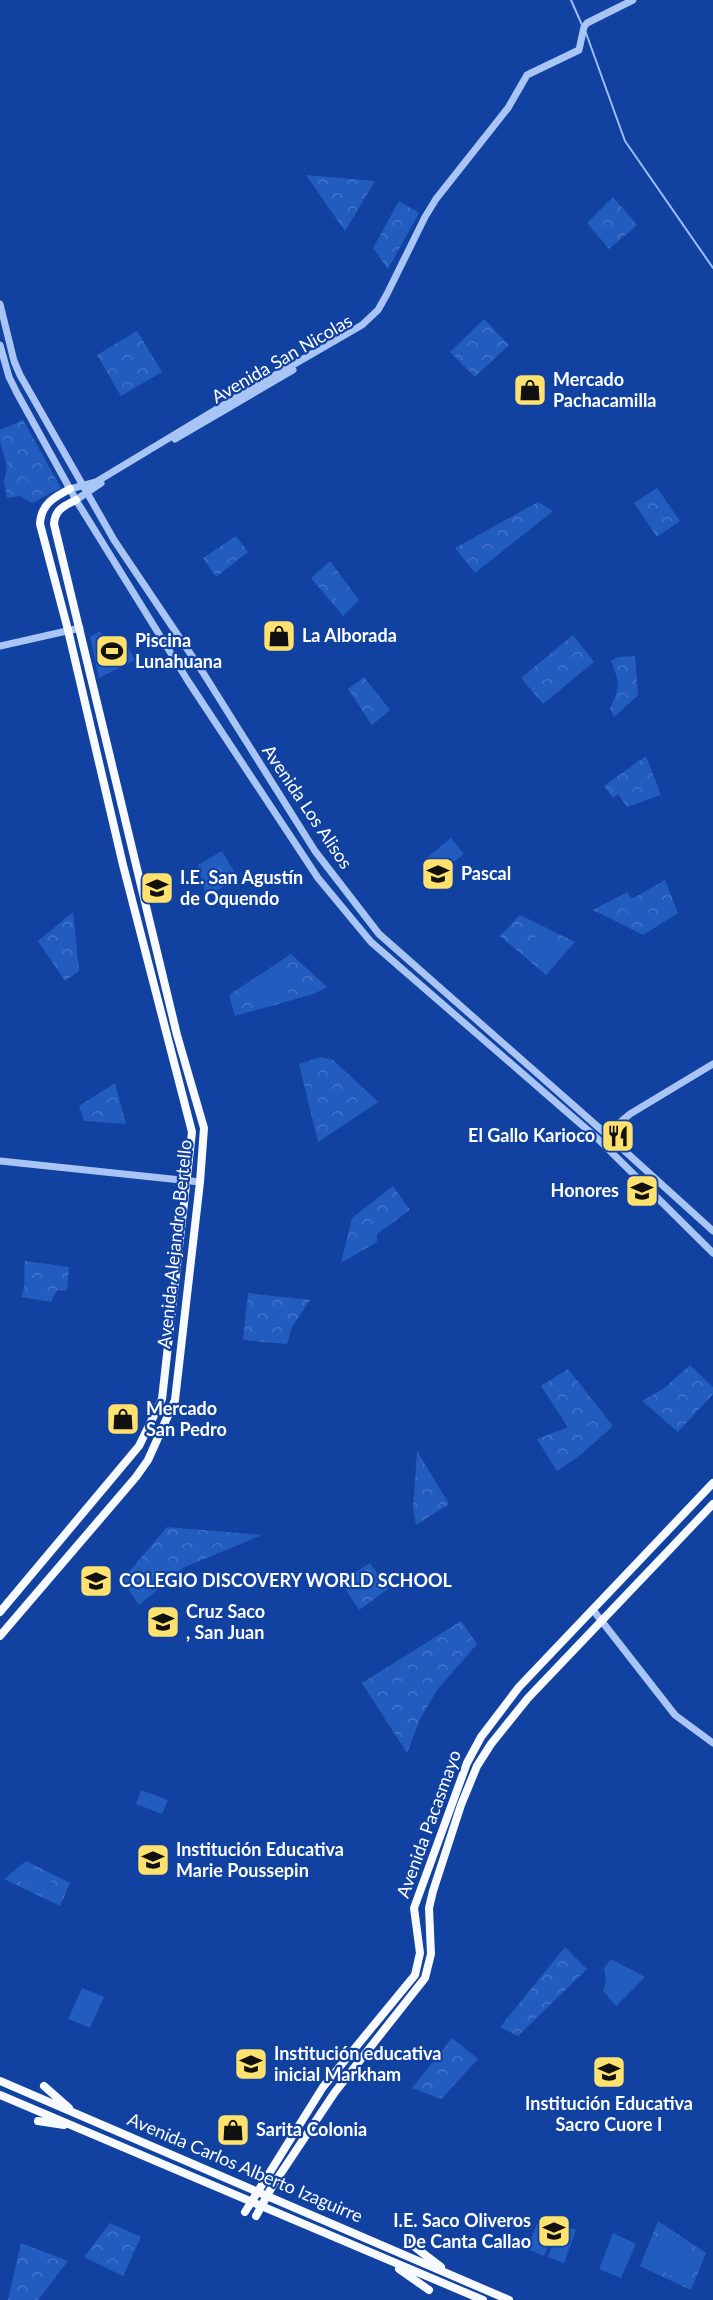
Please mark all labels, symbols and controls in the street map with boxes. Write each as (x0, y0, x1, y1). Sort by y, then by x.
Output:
street label: Avenida San Nicolas (207, 309, 356, 407)
place label: Mercado Pachacamilla (553, 368, 657, 411)
shop icon: Mercado Pachacamilla (512, 372, 548, 408)
shop icon: La Alborada (261, 618, 297, 654)
place label: La Alborada (302, 624, 397, 646)
place label: Piscina Lunahuana (135, 629, 222, 672)
sports icon: Piscina Lunahuana (94, 633, 130, 669)
street label: Avenida Los Alisos (258, 740, 358, 873)
school or university icon: Pascal (420, 856, 456, 892)
place label: Pascal (461, 862, 511, 884)
place label: I.E. San Agustín de Oquendo (180, 866, 303, 909)
school or university icon: I.E. San Agustín de Oquendo (139, 870, 175, 906)
restaurant icon: El Gallo Karioco (600, 1118, 636, 1154)
place label: El Gallo Karioco (468, 1124, 595, 1146)
street label: Avenida Alejandro Bertello (152, 1138, 196, 1349)
school or university icon: Honores (624, 1173, 660, 1209)
place label: Honores (551, 1179, 619, 1201)
place label: Mercado San Pedro (146, 1397, 227, 1440)
shop icon: Mercado San Pedro (105, 1401, 141, 1437)
school or university icon: COLEGIO DISCOVERY WORLD SCHOOL (78, 1563, 114, 1599)
place label: COLEGIO DISCOVERY WORLD SCHOOL (119, 1569, 452, 1591)
place label: Cruz Saco , San Juan (186, 1600, 265, 1643)
school or university icon: Cruz Saco , San Juan (145, 1604, 181, 1640)
street label: Avenida Pacasmayo (391, 1747, 465, 1901)
place label: Institución Educativa Marie Poussepin (176, 1838, 344, 1881)
school or university icon: Institución Educativa Marie Poussepin (135, 1842, 171, 1878)
place label: Institución educativa inicial Markham (274, 2042, 441, 2085)
school or university icon: Institución educativa inicial Markham (233, 2046, 269, 2082)
school or university icon: Institución Educativa Sacro Cuore I (591, 2054, 627, 2090)
place label: Institución Educativa Sacro Cuore I (525, 2092, 693, 2135)
street label: Avenida Carlos Alberto Izaguirre (124, 2107, 366, 2227)
shop icon: Sarita Colonia (215, 2112, 251, 2148)
place label: Sarita Colonia (256, 2118, 367, 2140)
place label: I.E. Saco Oliveros De Canta Callao (393, 2209, 531, 2252)
school or university icon: I.E. Saco Oliveros De Canta Callao (536, 2213, 572, 2249)

